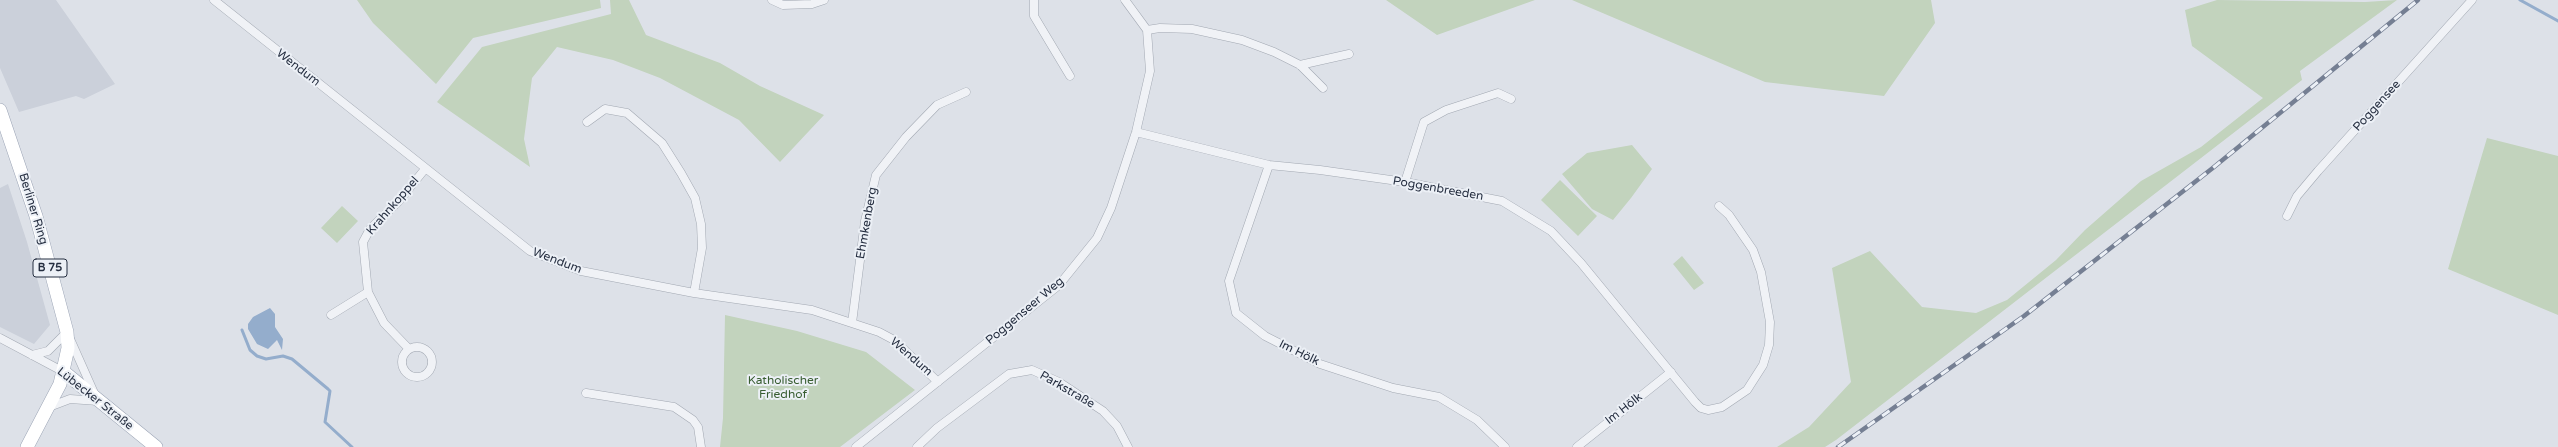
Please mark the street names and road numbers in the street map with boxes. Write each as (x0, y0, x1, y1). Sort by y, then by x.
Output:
street label: Wendum (273, 46, 323, 90)
street label: Poggensee (2350, 77, 2404, 135)
street label: Berliner Ring (15, 172, 51, 246)
street label: Krahnkoppel (364, 174, 422, 238)
street label: Poggenbreeden (1392, 174, 1484, 204)
street label: Ehmkenberg (854, 186, 880, 260)
street label: Wendum (530, 245, 584, 277)
road number: B 75 (33, 259, 67, 277)
street label: Poggenseer Weg (983, 274, 1067, 348)
street label: Wendum (887, 335, 935, 379)
street label: Im Hölk (1276, 337, 1322, 369)
street label: Lübecker Straße (54, 365, 136, 433)
street label: Parkstraße (1037, 368, 1097, 412)
street label: Im Hölk (1603, 390, 1645, 428)

